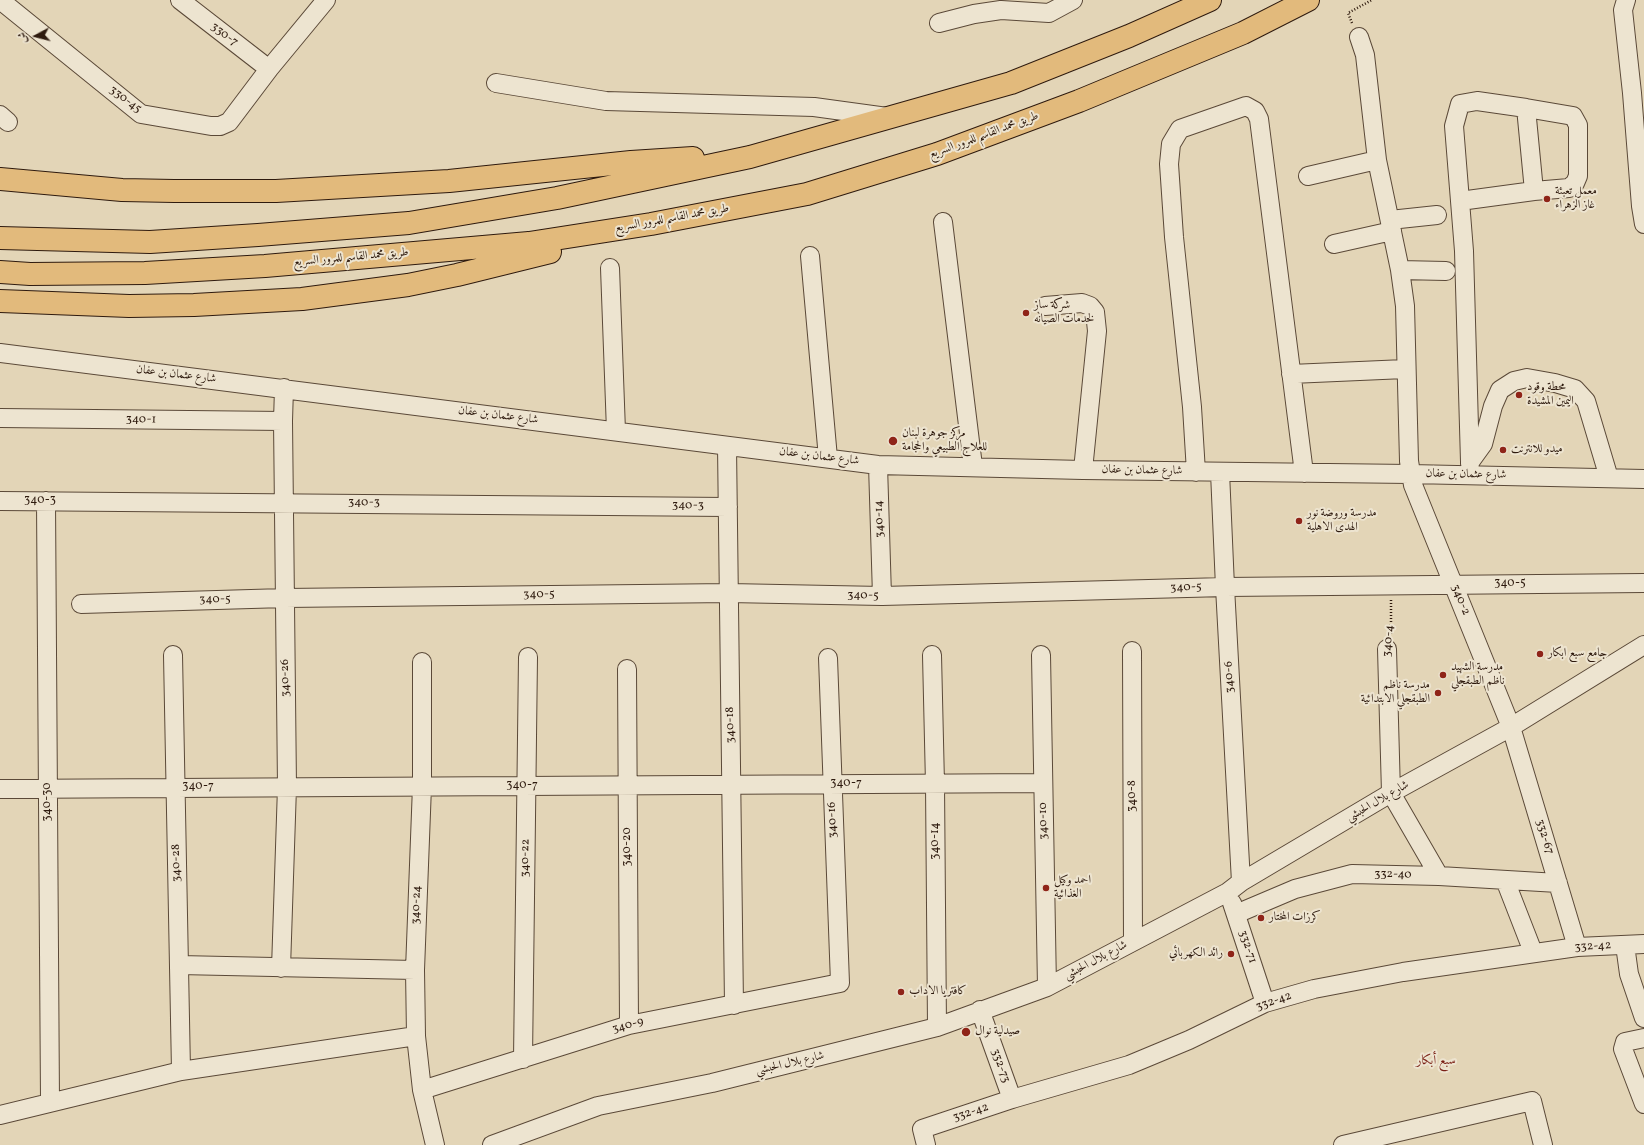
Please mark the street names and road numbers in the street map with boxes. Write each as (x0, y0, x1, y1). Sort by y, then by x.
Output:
street label: 330-7 (208, 20, 240, 50)
street label: 330-45 (106, 83, 144, 117)
street label: طريق محمد القاسم للمرور السريع (927, 109, 1041, 163)
street label: طريق محمد القاسم للمرور السريع (614, 202, 730, 236)
street label: طريق محمد القاسم للمرور السريع (293, 246, 409, 270)
street label: شارع عثمان بن عفان (135, 363, 217, 387)
street label: شارع عثمان بن عفان (457, 404, 539, 428)
street label: 340-1 (126, 413, 156, 427)
street label: شارع عثمان بن عفان (778, 445, 860, 469)
street label: شارع عثمان بن عفان (1102, 463, 1182, 479)
street label: شارع عثمان بن عفان (1426, 467, 1506, 483)
street label: 340-3 (24, 494, 56, 508)
street label: 340-3 (348, 496, 380, 510)
street label: 340-3 (672, 499, 704, 513)
street label: 340-14 (872, 500, 888, 538)
street label: 340-5 (1494, 577, 1526, 591)
street label: 340-5 (1170, 580, 1202, 596)
street label: 340-2 (1447, 582, 1473, 618)
street label: 340-5 (523, 588, 555, 602)
street label: 340-5 (847, 589, 879, 603)
street label: 340-5 (199, 593, 231, 607)
street label: 340-4 (1380, 624, 1398, 658)
street label: 340-26 (278, 659, 294, 697)
street label: 340-6 (1222, 661, 1238, 693)
street label: 340-18 (723, 707, 739, 743)
street label: 340-7 (830, 777, 862, 791)
street label: شارع بلال الحبشي (1344, 778, 1412, 826)
street label: 340-7 (506, 779, 538, 793)
street label: 340-7 (182, 780, 214, 794)
street label: 340-8 (1126, 780, 1140, 812)
street label: 340-30 (41, 783, 55, 821)
street label: 340-16 (825, 802, 841, 838)
street label: 340-10 (1036, 802, 1052, 840)
street label: 332-67 (1532, 818, 1556, 856)
street label: 340-14 (929, 822, 943, 860)
street label: 340-20 (621, 827, 635, 867)
street label: 340-22 (518, 839, 534, 877)
street label: 340-28 (169, 844, 185, 882)
street label: 332-40 (1374, 867, 1412, 883)
street label: 340-24 (409, 885, 425, 925)
street label: 332-71 (1235, 929, 1259, 965)
street label: شارع بلال الحبشي (1062, 938, 1130, 984)
street label: 332-42 (1574, 939, 1612, 955)
street label: 332-42 (1254, 989, 1294, 1015)
street label: 340-9 (611, 1015, 645, 1037)
street label: 332-73 (987, 1047, 1013, 1085)
street label: شارع بلال الحبشي (754, 1049, 826, 1079)
street label: 332-42 (951, 1100, 991, 1126)

